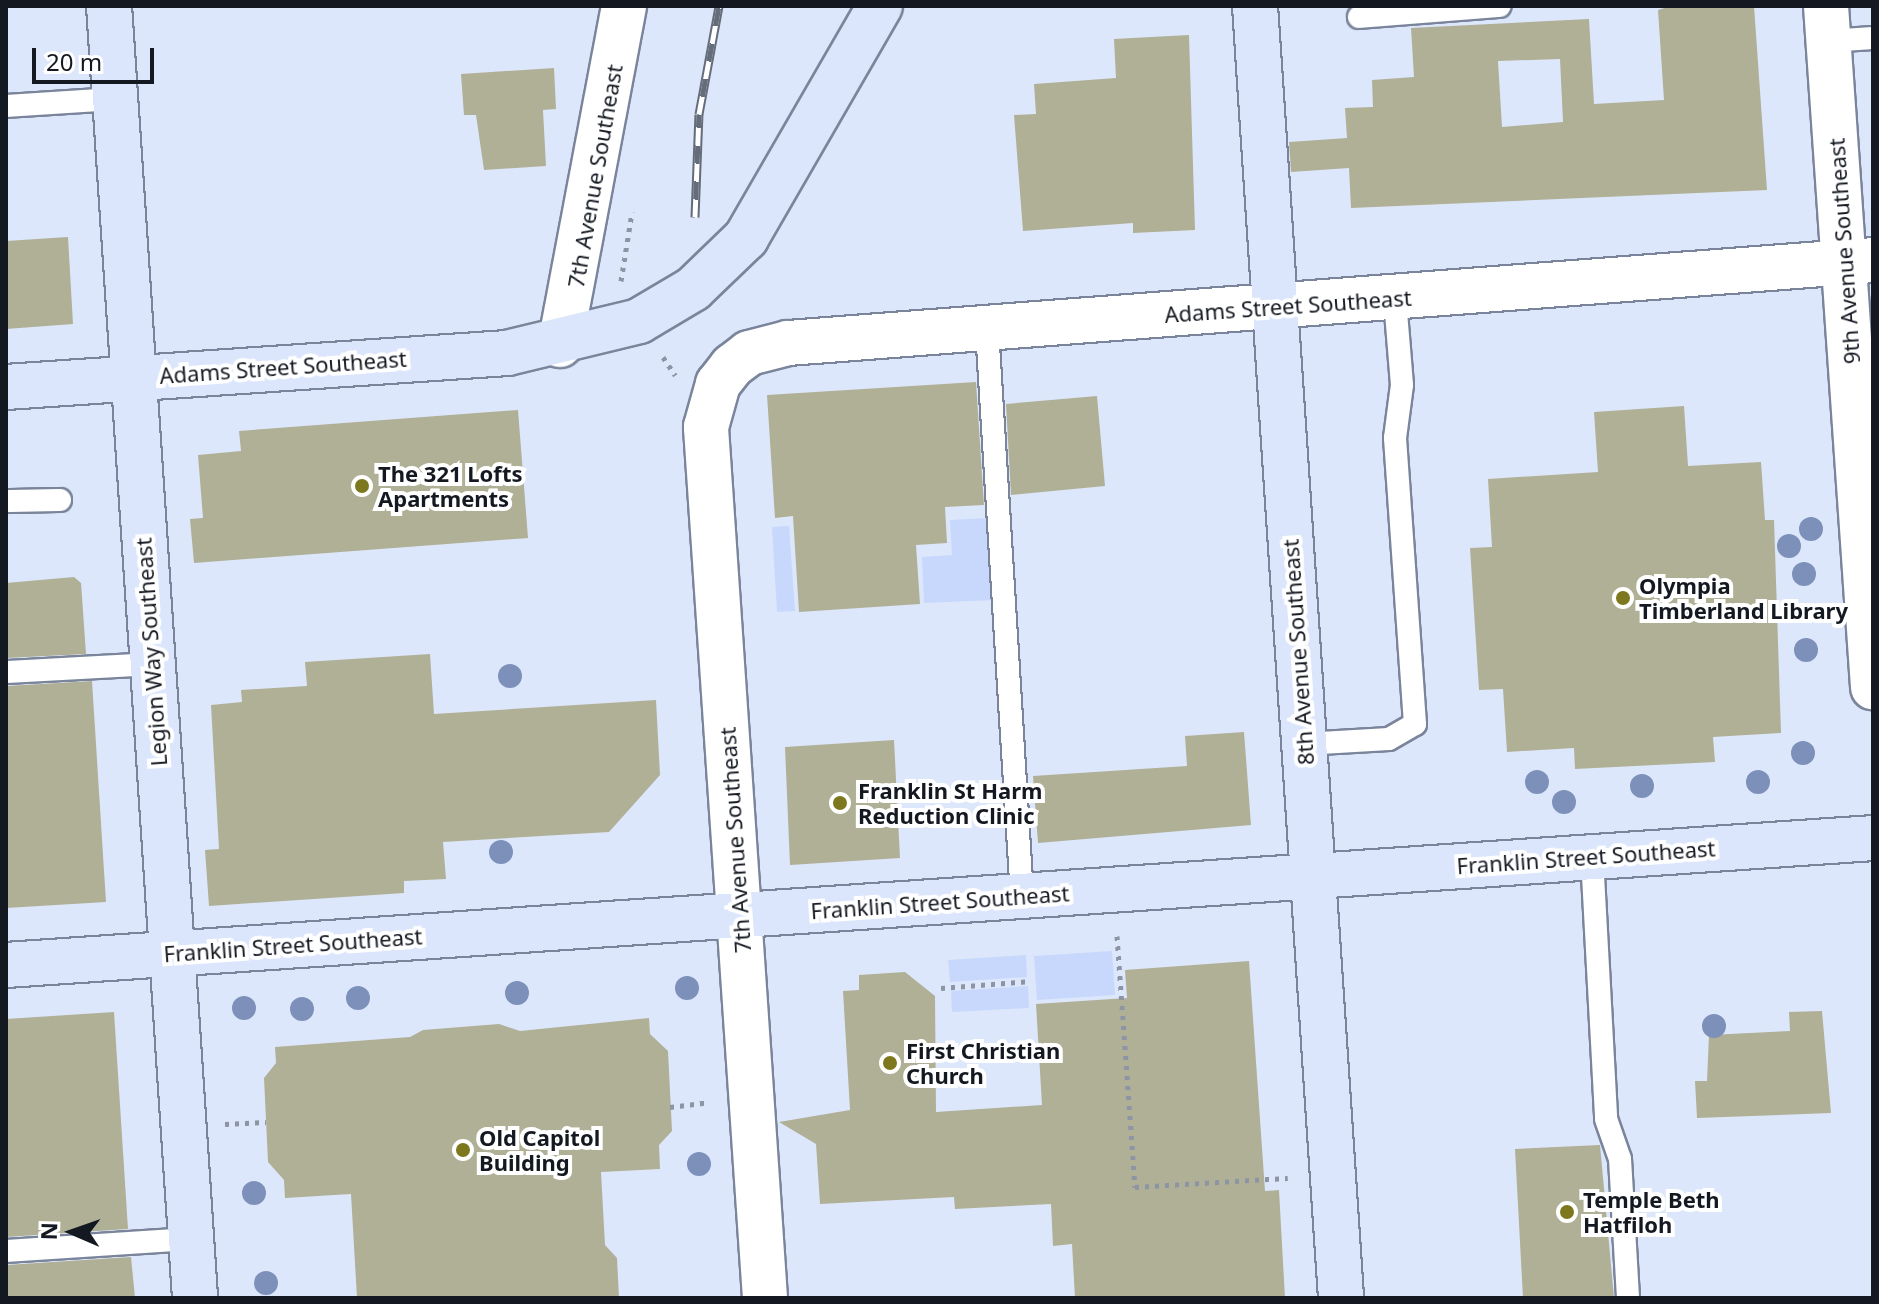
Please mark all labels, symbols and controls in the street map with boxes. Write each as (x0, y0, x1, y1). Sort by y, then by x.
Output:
scale bar (36, 32, 158, 82)
text: 20 m (46, 45, 102, 78)
street label: 7th Avenue Southeast (562, 62, 628, 290)
street label: 9th Avenue Southeast (1823, 137, 1865, 365)
street label: Adams Street Southeast (1164, 284, 1412, 328)
street label: Adams Street Southeast (159, 345, 407, 389)
place label: The 321 Lofts Apartments (378, 460, 522, 512)
marker: The 321 Lofts Apartments (353, 477, 371, 495)
street label: Legion Way Southeast (130, 537, 172, 767)
street label: 8th Avenue Southeast (1277, 538, 1319, 766)
place label: Olympia Timberland Library (1639, 572, 1848, 624)
marker: Olympia Timberland Library (1614, 589, 1632, 607)
street label: 7th Avenue Southeast (714, 726, 756, 954)
place label: Franklin St Harm Reduction Clinic (858, 777, 1042, 828)
marker: Franklin St Harm Reduction Clinic (829, 792, 851, 814)
street label: Franklin Street Southeast (1456, 835, 1716, 879)
street label: Franklin Street Southeast (810, 880, 1070, 924)
street label: Franklin Street Southeast (163, 923, 423, 967)
place label: First Christian Church (906, 1037, 1060, 1088)
marker: First Christian Church (881, 1054, 899, 1072)
place label: Old Capitol Building (479, 1124, 600, 1176)
marker: Old Capitol Building (454, 1141, 472, 1159)
place label: Temple Beth Hatfiloh (1583, 1186, 1720, 1238)
north arrow (32, 1192, 112, 1272)
marker: Temple Beth Hatfiloh (1558, 1203, 1576, 1221)
text: N (33, 1222, 63, 1241)

